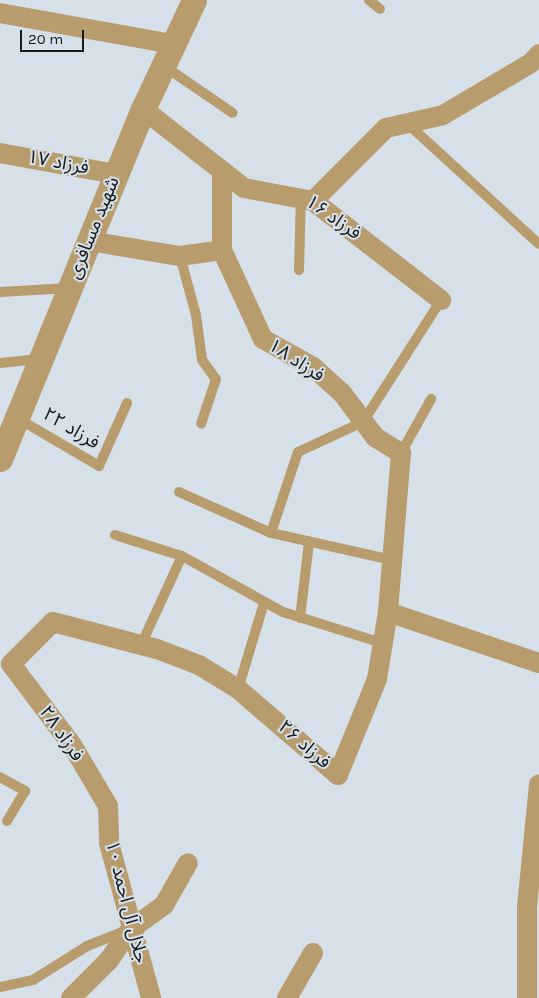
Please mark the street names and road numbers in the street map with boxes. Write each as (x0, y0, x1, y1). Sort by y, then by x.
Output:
street label: فرزاد ۱۷ (25, 146, 91, 180)
street label: شهید مسافری (63, 174, 125, 282)
street label: فرزاد ۱۶ (301, 191, 365, 245)
street label: فرزاد ۱۸ (264, 334, 328, 388)
street label: فرزاد ۲۲ (38, 403, 104, 455)
street label: فرزاد ۲۸ (34, 702, 88, 766)
street label: فرزاد ۲۶ (273, 716, 335, 774)
street label: جلال آل احمد ۱۰ (100, 838, 152, 966)

